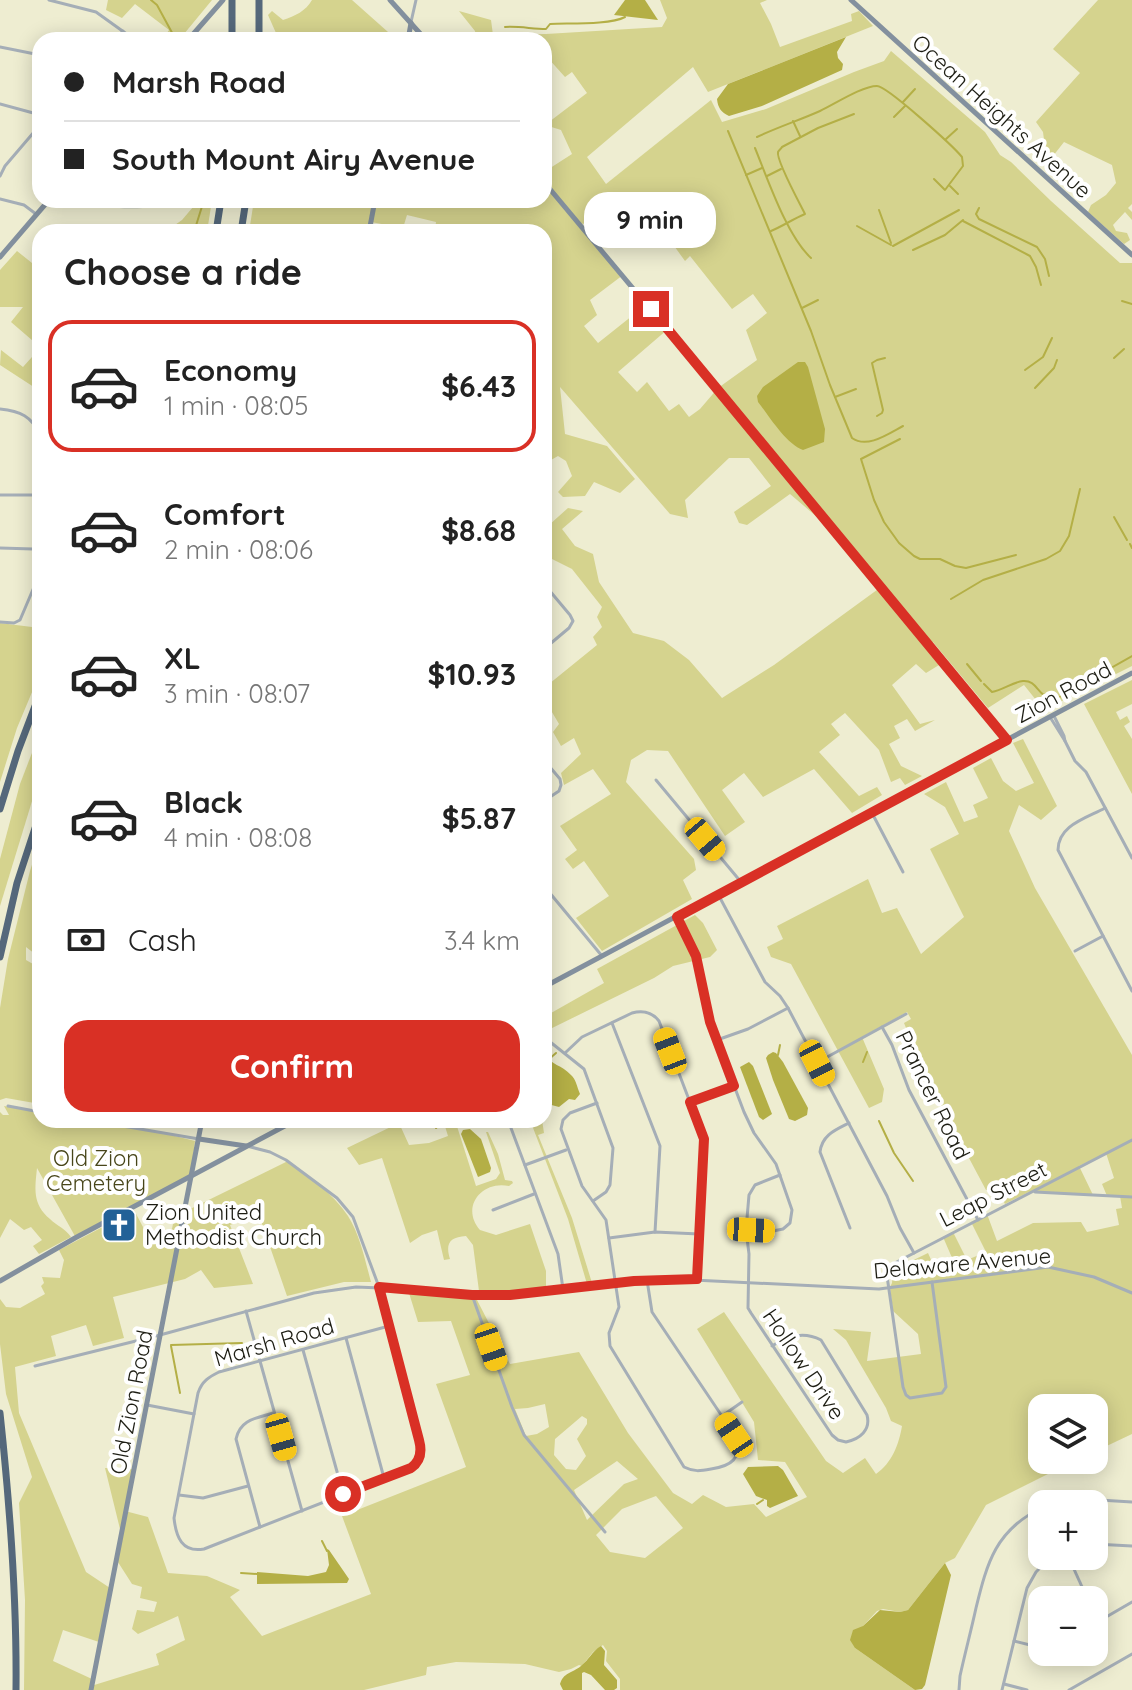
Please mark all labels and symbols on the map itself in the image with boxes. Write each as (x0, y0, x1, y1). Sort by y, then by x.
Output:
street label: Ocean Heights Avenue (907, 28, 1097, 204)
callout: 9 min (585, 193, 717, 249)
route end (633, 291, 669, 327)
street label: Zion Road (1010, 655, 1116, 729)
car (680, 813, 730, 865)
car (650, 1024, 690, 1078)
street label: Prancer Road (890, 1026, 976, 1164)
car (795, 1036, 839, 1090)
park label: Old Zion Cemetery (46, 1144, 146, 1197)
street label: Leap Street (935, 1155, 1051, 1233)
place label: Zion United Methodist Church (145, 1198, 322, 1251)
church icon: Zion United Methodist Church (100, 1206, 138, 1244)
car (726, 1217, 776, 1243)
street label: Delaware Avenue (872, 1241, 1052, 1285)
street label: Hollow Drive (757, 1303, 851, 1425)
street label: Marsh Road (211, 1312, 337, 1372)
car (472, 1320, 510, 1374)
street label: Old Zion Road (103, 1327, 159, 1477)
car (711, 1408, 757, 1462)
car (263, 1411, 299, 1463)
route start (325, 1476, 361, 1512)

